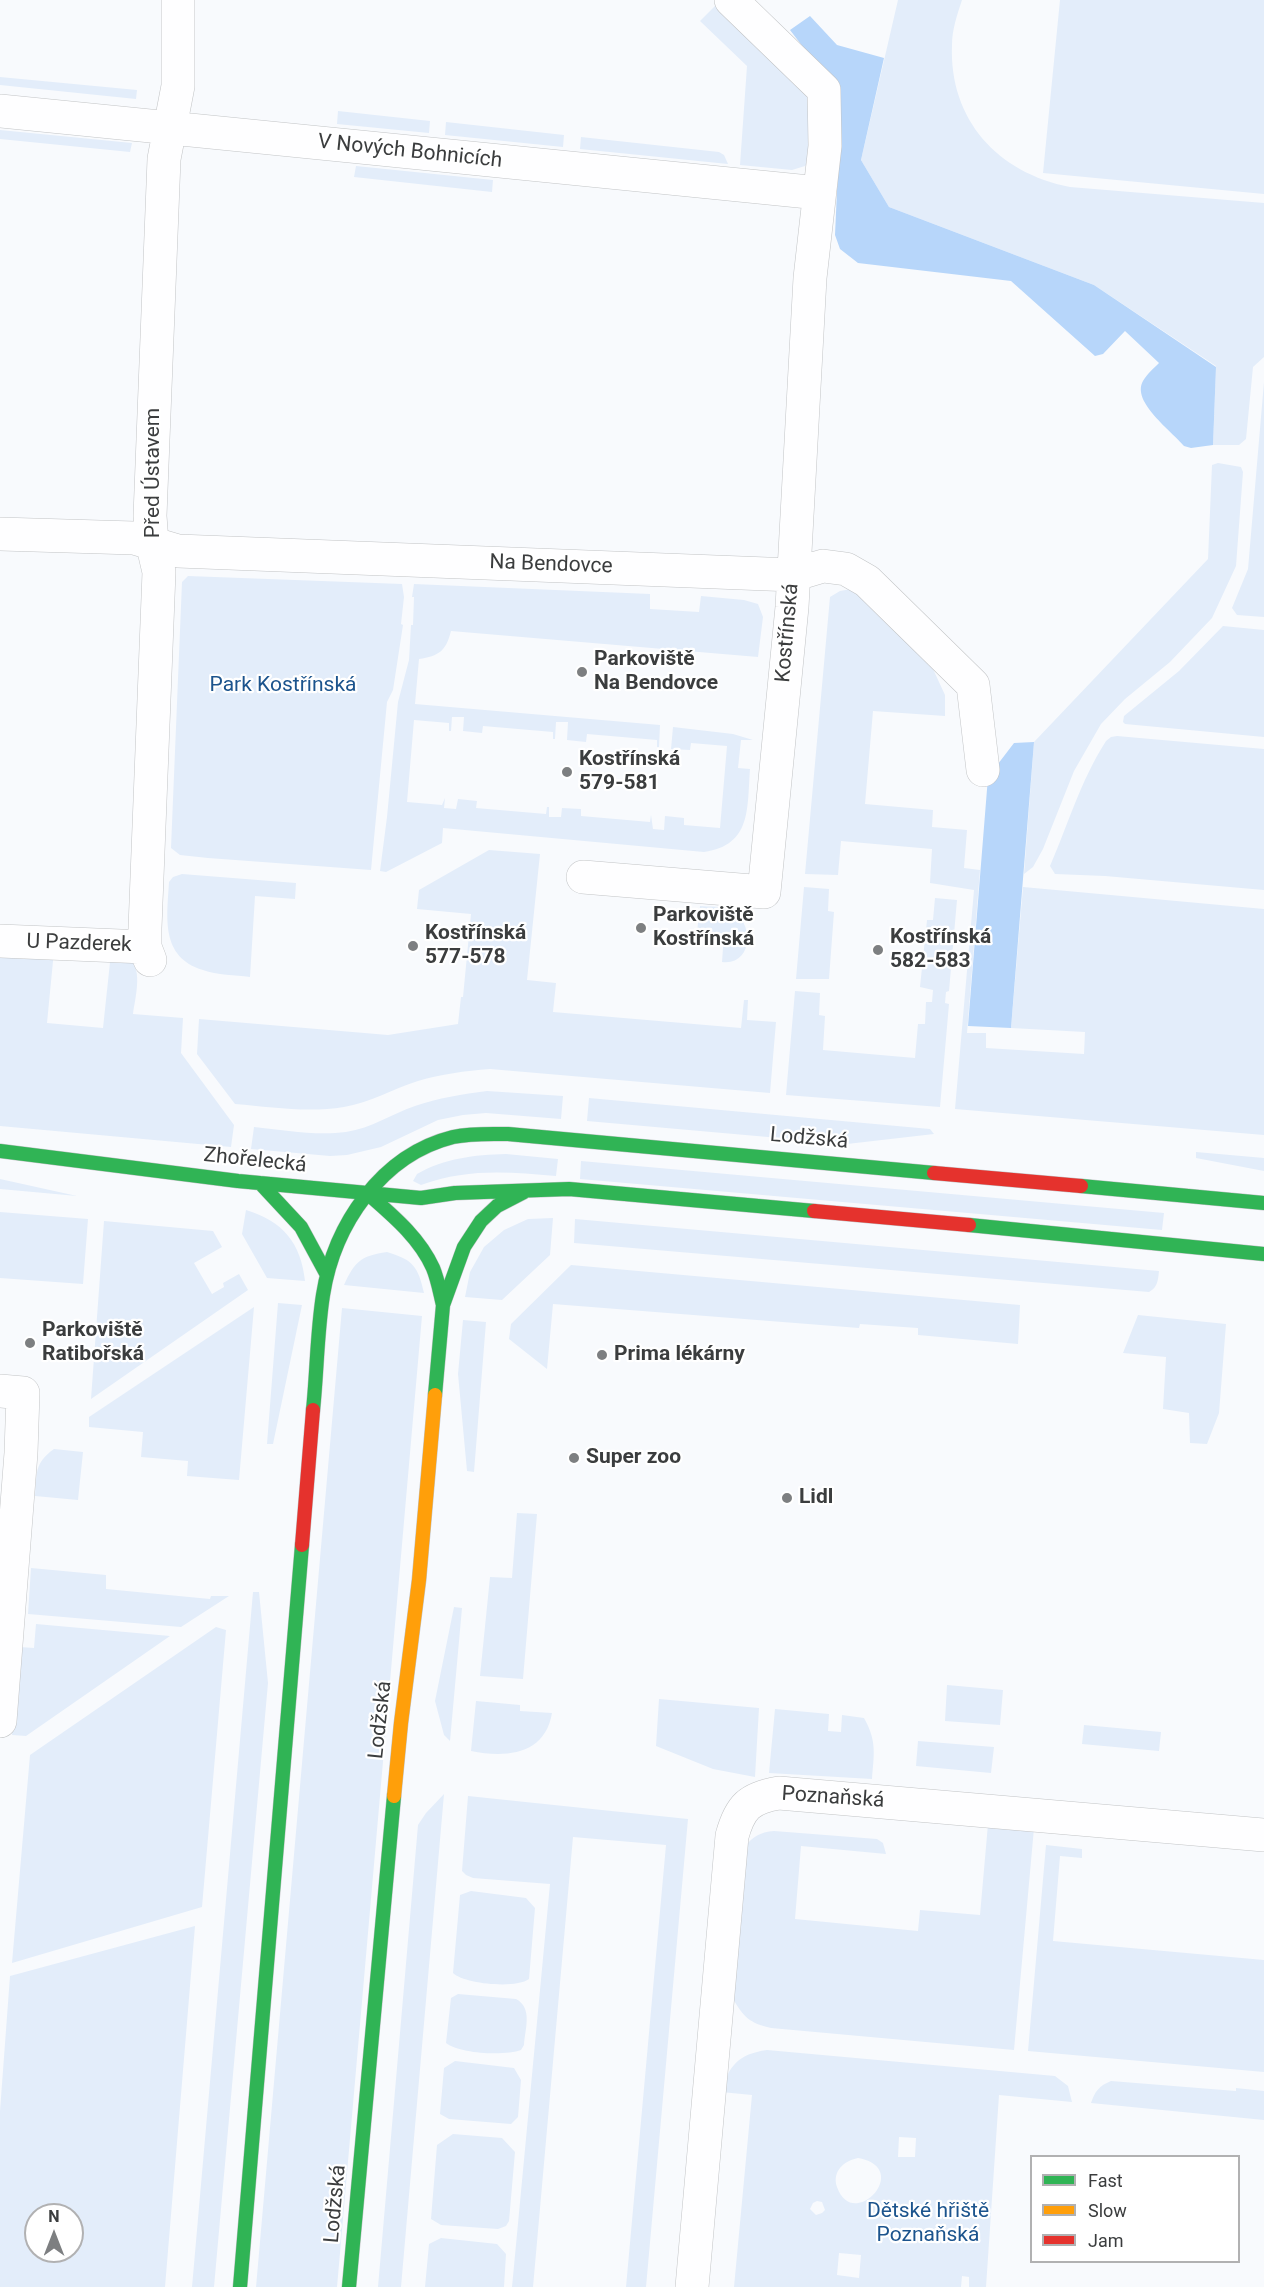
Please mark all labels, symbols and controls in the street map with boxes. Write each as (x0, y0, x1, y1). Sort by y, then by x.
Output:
street label: V Nových Bohnicích (317, 130, 503, 174)
street label: Před Ústavem (141, 408, 167, 538)
street label: Na Bendovce (489, 550, 613, 580)
street label: Kostřínská (771, 582, 805, 684)
place label: Parkoviště Na Bendovce (594, 647, 718, 697)
marker: Parkoviště Na Bendovce (575, 665, 589, 679)
park label: Park Kostřínská (210, 673, 356, 699)
place label: Kostřínská 579-581 (579, 747, 680, 797)
marker: Kostřínská 579-581 (560, 765, 574, 779)
place label: Parkoviště Kostřínská (653, 903, 754, 953)
place label: Kostřínská 577-578 (425, 921, 526, 971)
marker: Parkoviště Kostřínská (634, 921, 648, 935)
place label: Kostřínská 582-583 (890, 925, 991, 975)
street label: U Pazderek (26, 930, 132, 958)
marker: Kostřínská 577-578 (406, 939, 420, 953)
marker: Kostřínská 582-583 (871, 943, 885, 957)
street label: Lodžská (769, 1123, 849, 1155)
street label: Zhořelecká (202, 1143, 308, 1179)
place label: Parkoviště Ratibořská (42, 1318, 144, 1368)
marker: Parkoviště Ratibořská (23, 1336, 37, 1350)
place label: Prima lékárny (614, 1342, 745, 1368)
marker: Prima lékárny (595, 1348, 609, 1362)
place label: Super zoo (586, 1445, 681, 1471)
marker: Super zoo (567, 1451, 581, 1465)
place label: Lidl (799, 1485, 833, 1511)
marker: Lidl (780, 1491, 794, 1505)
street label: Lodžská (364, 1680, 398, 1760)
street label: Poznaňská (781, 1782, 885, 1814)
legend (1030, 2155, 1240, 2263)
street label: Lodžská (320, 2164, 352, 2244)
text: Fast (1088, 2170, 1123, 2191)
park label: Dětské hřiště Poznaňská (867, 2199, 989, 2249)
text: Slow (1088, 2200, 1127, 2221)
north arrow (24, 2203, 84, 2263)
text: N (48, 2207, 60, 2226)
text: Jam (1088, 2230, 1124, 2251)

